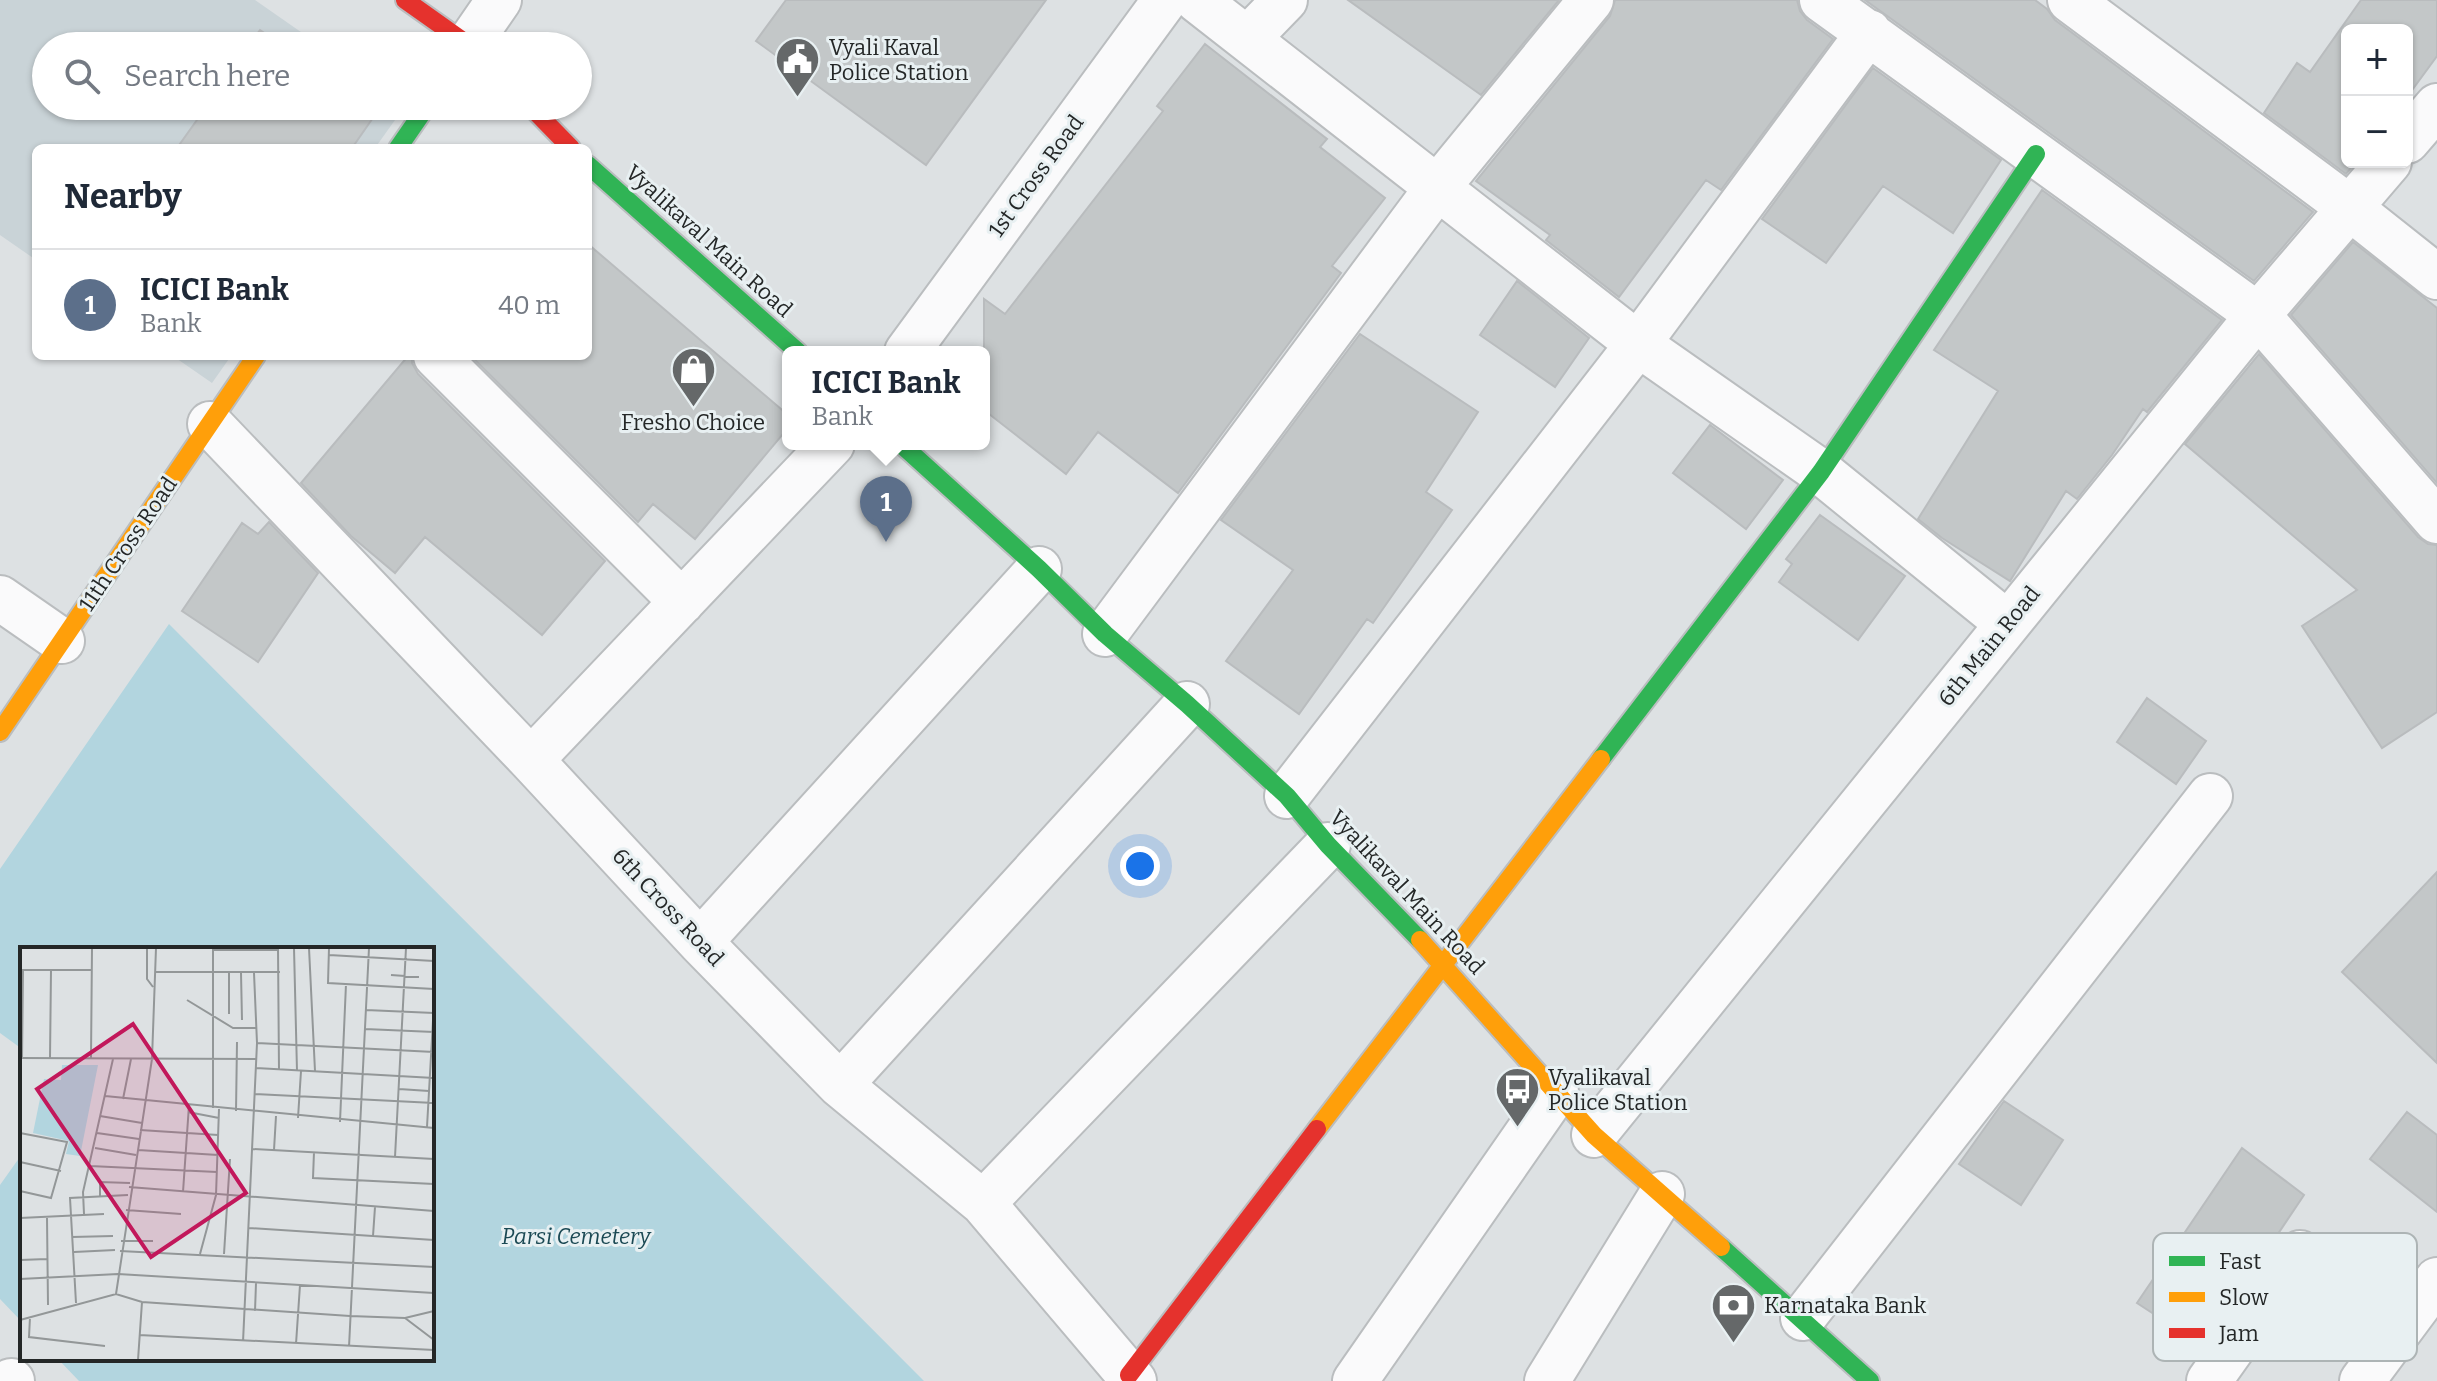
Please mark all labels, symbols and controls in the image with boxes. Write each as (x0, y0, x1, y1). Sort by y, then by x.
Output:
map controls (2341, 24, 2413, 168)
button: + (2341, 24, 2413, 96)
search box (32, 32, 592, 120)
place label: Vyali Kaval Police Station (829, 34, 968, 86)
public building icon: Vyali Kaval Police Station (774, 36, 822, 99)
icon: search (60, 54, 104, 98)
text: Search here (124, 58, 291, 94)
button: − (2341, 96, 2413, 168)
street label: 1st Cross Road (983, 110, 1089, 242)
street label: Vyalikaval Main Road (620, 159, 798, 323)
text: Nearby (64, 176, 182, 217)
text: ICICI Bank (140, 272, 289, 308)
text: 1 (84, 290, 96, 321)
text: 40 m (498, 290, 560, 321)
text: Bank (140, 308, 202, 339)
shop icon: Fresho Choice (669, 345, 717, 408)
popup (782, 346, 990, 450)
text: ICICI Bank (812, 365, 960, 401)
text: Bank (812, 401, 873, 432)
place label: Fresho Choice (621, 409, 765, 436)
street label: 11th Cross Road (73, 472, 183, 616)
pin: 1 (860, 476, 912, 542)
street label: 6th Main Road (1932, 581, 2046, 711)
street label: Vyalikaval Main Road (1324, 804, 1490, 980)
street label: 6th Cross Road (607, 842, 729, 972)
your location (1120, 846, 1160, 886)
inset map (20, 947, 434, 1361)
place label: Vyalikaval Police Station (1548, 1064, 1687, 1116)
bus stop icon: Vyalikaval Police Station (1493, 1066, 1541, 1129)
park label: Parsi Cemetery (502, 1223, 652, 1250)
legend (2153, 1233, 2417, 1361)
text: Fast (2219, 1248, 2261, 1275)
bank icon: Karnataka Bank (1709, 1281, 1757, 1344)
text: Slow (2219, 1284, 2269, 1311)
place label: Karnataka Bank (1764, 1292, 1927, 1319)
text: Jam (2218, 1320, 2259, 1347)

